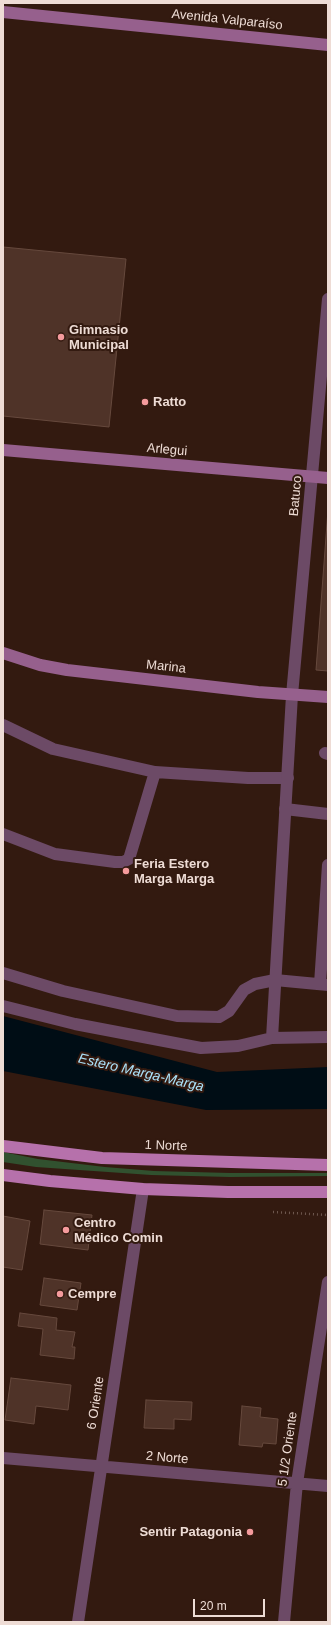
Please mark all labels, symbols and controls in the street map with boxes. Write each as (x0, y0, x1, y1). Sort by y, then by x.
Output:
street label: Avenida Valparaíso (171, 6, 283, 34)
place label: Gimnasio Municipal (69, 322, 129, 353)
marker: Gimnasio Municipal (56, 332, 66, 342)
place label: Ratto (153, 394, 186, 410)
marker: Ratto (140, 397, 150, 407)
street label: Arlegui (146, 440, 188, 460)
street label: Batuco (286, 475, 306, 517)
street label: Marina (145, 657, 187, 677)
place label: Feria Estero Marga Marga (134, 856, 214, 887)
marker: Feria Estero Marga Marga (121, 866, 131, 876)
water label: Estero Marga-Marga (77, 1050, 205, 1096)
street label: 1 Norte (144, 1137, 188, 1155)
place label: Centro Médico Comin (74, 1215, 163, 1246)
marker: Centro Médico Comin (61, 1225, 71, 1235)
place label: Cempre (68, 1286, 116, 1302)
marker: Cempre (55, 1289, 65, 1299)
street label: 6 Oriente (84, 1375, 108, 1431)
street label: 5 1/2 Oriente (275, 1411, 301, 1487)
street label: 2 Norte (145, 1448, 189, 1468)
place label: Sentir Patagonia (139, 1524, 242, 1540)
marker: Sentir Patagonia (245, 1527, 255, 1537)
scale bar (195, 1591, 267, 1617)
text: 20 m (200, 1599, 227, 1613)

